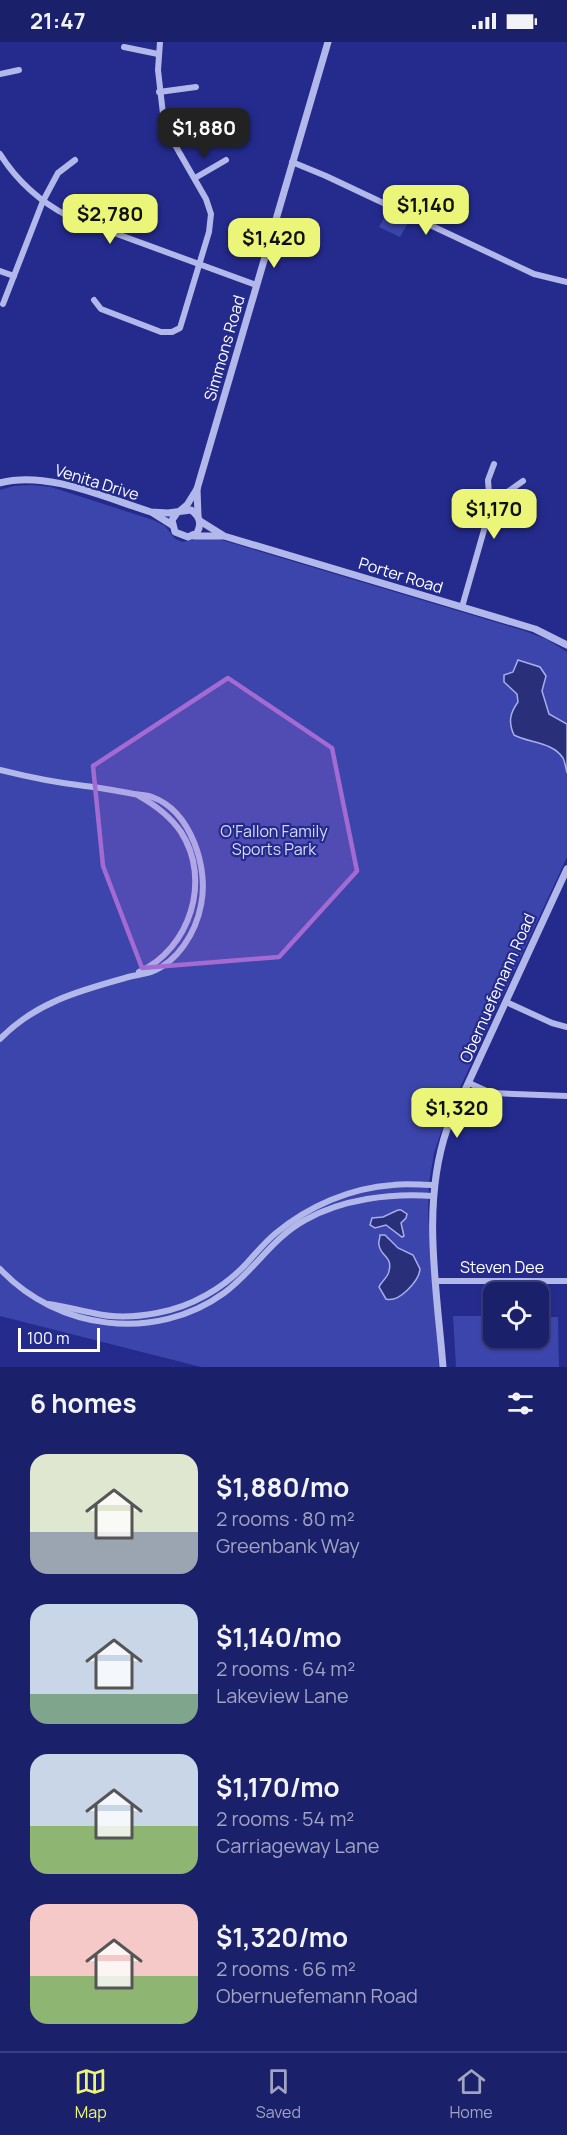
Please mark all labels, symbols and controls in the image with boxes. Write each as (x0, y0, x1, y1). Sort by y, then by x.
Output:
text: 21:47 (30, 6, 85, 36)
pin: $1,880 (155, 108, 253, 159)
text: $1,880 (172, 114, 236, 141)
pin: $1,140 (377, 185, 475, 236)
text: $1,140 (397, 191, 455, 218)
pin: $2,780 (61, 194, 159, 245)
text: $2,780 (77, 200, 143, 227)
pin: $1,420 (225, 218, 323, 269)
text: $1,420 (242, 224, 306, 251)
street label: Simmons Road (198, 292, 250, 404)
street label: Venita Drive (52, 459, 142, 505)
pin: $1,170 (445, 489, 543, 540)
text: $1,170 (466, 495, 522, 522)
street label: Porter Road (356, 552, 446, 598)
park label: O'Fallon Family Sports Park (220, 820, 328, 860)
street label: Obernuefemann Road (454, 910, 540, 1066)
pin: $1,320 (408, 1088, 506, 1139)
text: $1,320 (425, 1094, 489, 1121)
street label: Steven Dee (460, 1256, 544, 1278)
map controls (483, 1282, 549, 1348)
button: locate (483, 1282, 549, 1348)
scale bar (18, 1325, 100, 1352)
text: 100 m (27, 1327, 70, 1349)
text: 6 homes (30, 1385, 137, 1421)
icon: filters (504, 1387, 537, 1420)
text: $1,880/mo (216, 1469, 349, 1505)
icon: home (78, 1478, 150, 1550)
text: 2 rooms · 80 m² (216, 1505, 355, 1532)
text: Greenbank Way (216, 1532, 360, 1559)
text: $1,140/mo (216, 1619, 341, 1655)
icon: home (78, 1628, 150, 1700)
text: 2 rooms · 64 m² (216, 1655, 355, 1682)
text: Lakeview Lane (216, 1682, 349, 1709)
text: $1,170/mo (216, 1769, 340, 1805)
icon: home (78, 1778, 150, 1850)
text: 2 rooms · 54 m² (216, 1805, 354, 1832)
text: Carriageway Lane (216, 1832, 379, 1859)
text: $1,320/mo (216, 1919, 348, 1955)
icon: home (78, 1928, 150, 2000)
text: 2 rooms · 66 m² (216, 1955, 356, 1982)
text: Obernuefemann Road (216, 1982, 418, 2009)
tab: Map (74, 2065, 107, 2123)
tab: Saved (256, 2065, 301, 2123)
tab: Home (449, 2065, 493, 2123)

